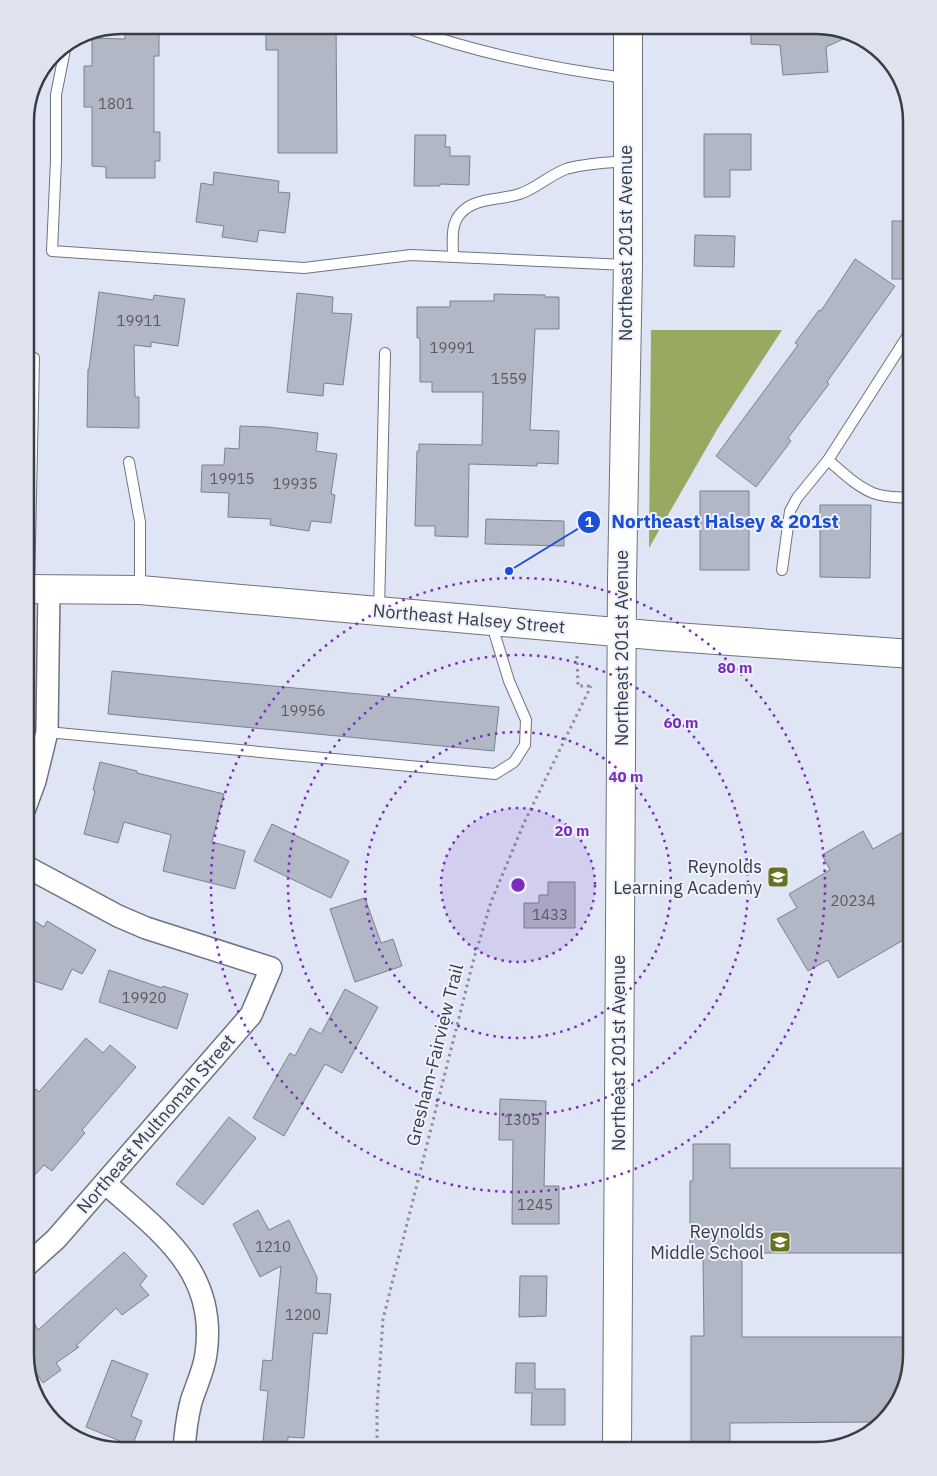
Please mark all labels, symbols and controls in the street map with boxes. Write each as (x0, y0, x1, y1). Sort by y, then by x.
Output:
house number: 1801 (98, 94, 134, 113)
street label: Northeast 201st Avenue (614, 145, 637, 341)
house number: 19911 (116, 311, 162, 330)
house number: 19991 (429, 338, 475, 357)
house number: 1559 (491, 369, 527, 388)
house number: 19915 (209, 469, 255, 488)
house number: 19935 (272, 474, 318, 493)
callout: Northeast Halsey & 201st (576, 505, 849, 539)
text: Northeast Halsey & 201st (611, 509, 839, 533)
text: 1 (584, 512, 594, 531)
street label: Northeast 201st Avenue (610, 550, 633, 746)
street label: Northeast Halsey Street (372, 599, 566, 638)
text: 80 m (718, 658, 752, 677)
house number: 19956 (280, 701, 326, 720)
text: 60 m (664, 713, 698, 732)
text: 40 m (609, 767, 643, 786)
text: 20 m (555, 821, 589, 840)
place label: Reynolds Learning Academy (613, 855, 762, 899)
school or university icon: Reynolds Learning Academy (766, 865, 790, 889)
centre of rings (509, 876, 527, 894)
house number: 20234 (830, 891, 876, 910)
house number: 1433 (532, 905, 568, 924)
street label: Northeast 201st Avenue (607, 955, 630, 1151)
street label: Gresham-Fairview Trail (401, 961, 468, 1148)
house number: 19920 (121, 988, 167, 1007)
street label: Northeast Multnomah Street (71, 1029, 240, 1218)
house number: 1305 (504, 1110, 540, 1129)
house number: 1245 (517, 1195, 553, 1214)
place label: Reynolds Middle School (650, 1220, 764, 1264)
school or university icon: Reynolds Middle School (768, 1230, 792, 1254)
house number: 1210 (255, 1237, 291, 1256)
house number: 1200 (285, 1305, 321, 1324)

